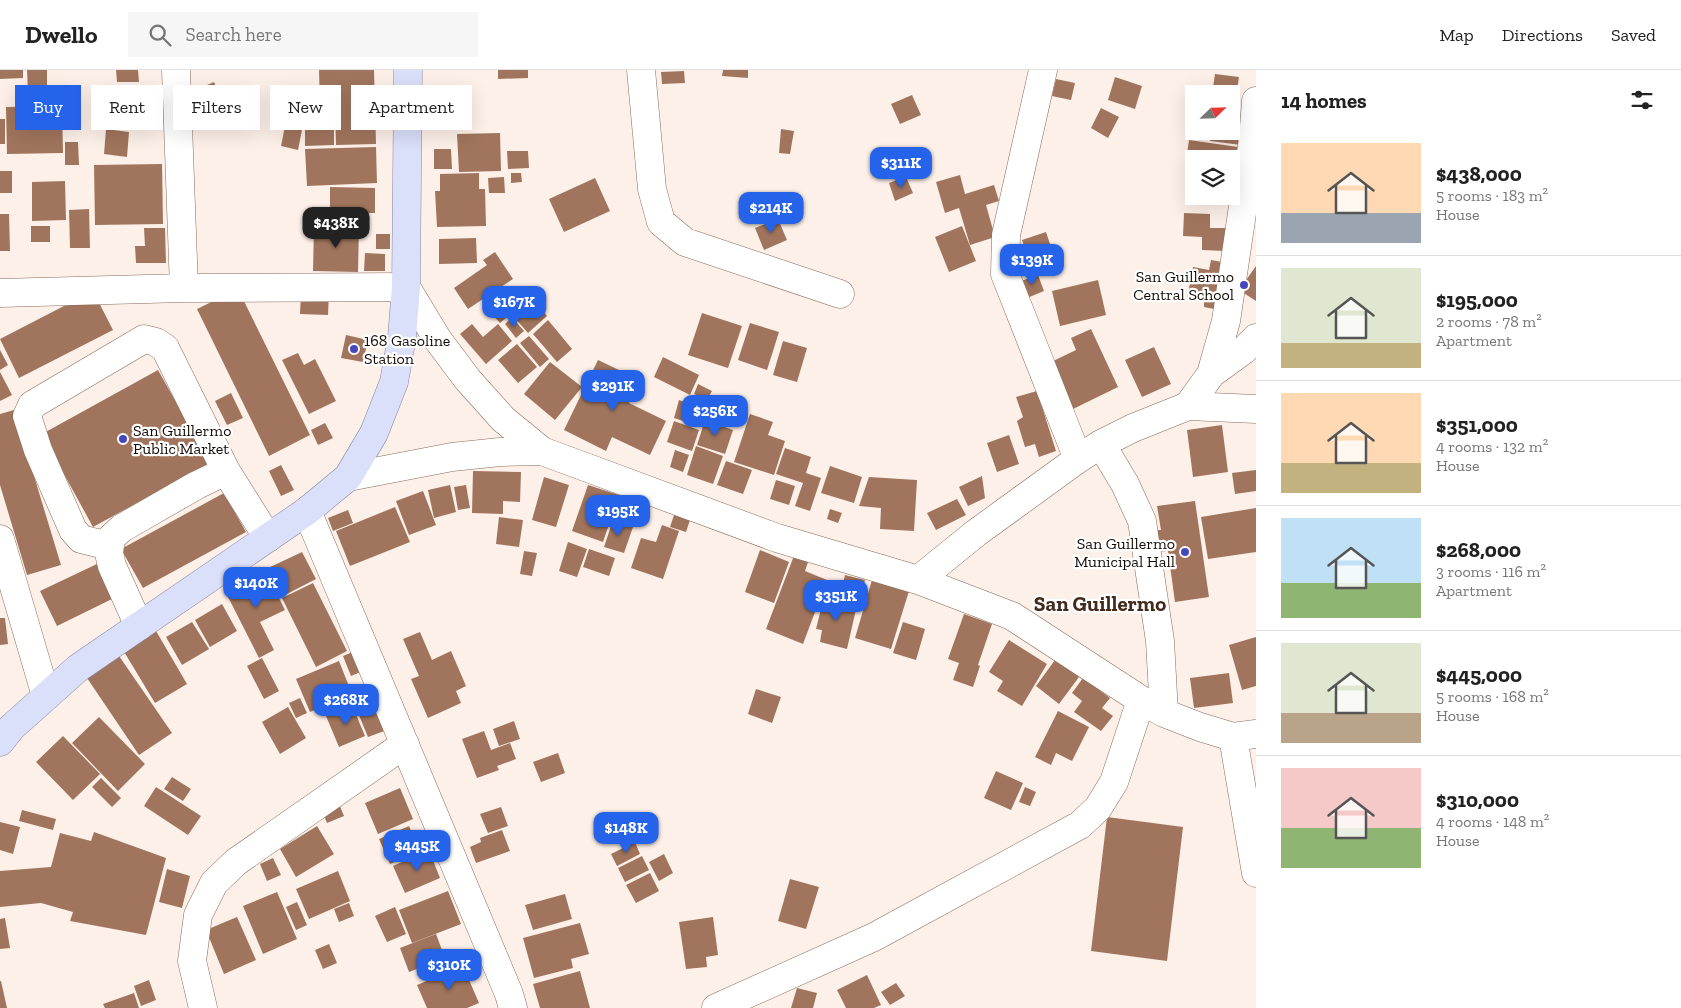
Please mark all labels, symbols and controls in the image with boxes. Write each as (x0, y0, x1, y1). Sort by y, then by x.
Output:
search box (128, 12, 478, 57)
text: Dwello (25, 20, 98, 49)
icon: search (146, 21, 174, 49)
text: Search here (186, 23, 282, 46)
text: Map (1439, 24, 1474, 46)
text: Directions (1502, 24, 1583, 46)
text: Saved (1611, 24, 1656, 46)
chip: Buy (15, 85, 81, 130)
chip: Rent (91, 85, 163, 130)
chip: Filters (173, 85, 260, 130)
chip: New (270, 85, 341, 130)
chip: Apartment (351, 85, 472, 130)
north arrow (1185, 85, 1240, 140)
map controls (1185, 85, 1240, 205)
icon: filters (1628, 86, 1656, 114)
text: 14 homes (1281, 88, 1367, 113)
pin: $311K (866, 146, 936, 189)
button: layers (1185, 150, 1240, 205)
text: $311K (881, 153, 921, 172)
text: $438,000 (1436, 161, 1522, 186)
icon: home (1321, 163, 1381, 223)
text: 5 rooms · 183 m² (1436, 186, 1548, 205)
pin: $214K (736, 191, 806, 234)
text: $214K (750, 198, 792, 217)
text: House (1436, 205, 1479, 224)
pin: $438K (301, 206, 371, 249)
text: $438K (314, 213, 358, 232)
pin: $139K (997, 244, 1067, 286)
text: $139K (1011, 250, 1053, 269)
place label: San Guillermo Central School (1133, 267, 1234, 304)
marker: San Guillermo Central School (1238, 279, 1250, 291)
pin: $167K (479, 286, 549, 328)
text: $195,000 (1436, 287, 1518, 312)
icon: home (1321, 288, 1381, 348)
text: $167K (493, 292, 535, 311)
text: 2 rooms · 78 m² (1436, 312, 1542, 331)
place label: 168 Gasoline Station (364, 331, 450, 368)
text: Apartment (1436, 331, 1512, 350)
marker: 168 Gasoline Station (348, 343, 360, 355)
pin: $291K (578, 370, 648, 412)
text: $291K (592, 376, 634, 395)
pin: $256K (680, 394, 750, 437)
text: $256K (693, 401, 737, 420)
text: $351,000 (1436, 412, 1518, 437)
icon: home (1321, 413, 1381, 473)
place label: San Guillermo Public Market (133, 421, 231, 458)
marker: San Guillermo Public Market (117, 433, 129, 445)
text: 4 rooms · 132 m² (1436, 437, 1548, 456)
text: House (1436, 456, 1479, 475)
pin: $195K (583, 494, 653, 537)
text: $195K (597, 501, 639, 520)
place label: San Guillermo Municipal Hall (1074, 534, 1175, 571)
text: $268,000 (1436, 537, 1521, 562)
icon: home (1321, 538, 1381, 598)
marker: San Guillermo Municipal Hall (1179, 546, 1191, 558)
text: 3 rooms · 116 m² (1436, 562, 1546, 581)
pin: $140K (221, 566, 291, 609)
text: $140K (234, 573, 278, 592)
pin: $351K (801, 580, 871, 622)
text: Apartment (1436, 581, 1512, 600)
text: $351K (815, 586, 857, 605)
district label: San Guillermo (1034, 591, 1166, 616)
text: $445,000 (1436, 662, 1522, 687)
icon: home (1321, 663, 1381, 723)
pin: $268K (311, 684, 381, 726)
text: 5 rooms · 168 m² (1436, 687, 1549, 706)
text: $268K (324, 690, 368, 709)
text: House (1436, 706, 1479, 725)
text: $310,000 (1436, 787, 1519, 812)
icon: home (1321, 788, 1381, 848)
pin: $148K (591, 812, 661, 854)
text: 4 rooms · 148 m² (1436, 812, 1549, 831)
text: $148K (605, 818, 647, 837)
pin: $445K (382, 830, 452, 872)
text: House (1436, 831, 1479, 850)
text: $445K (394, 836, 440, 855)
pin: $310K (414, 948, 484, 991)
text: $310K (428, 955, 470, 974)

